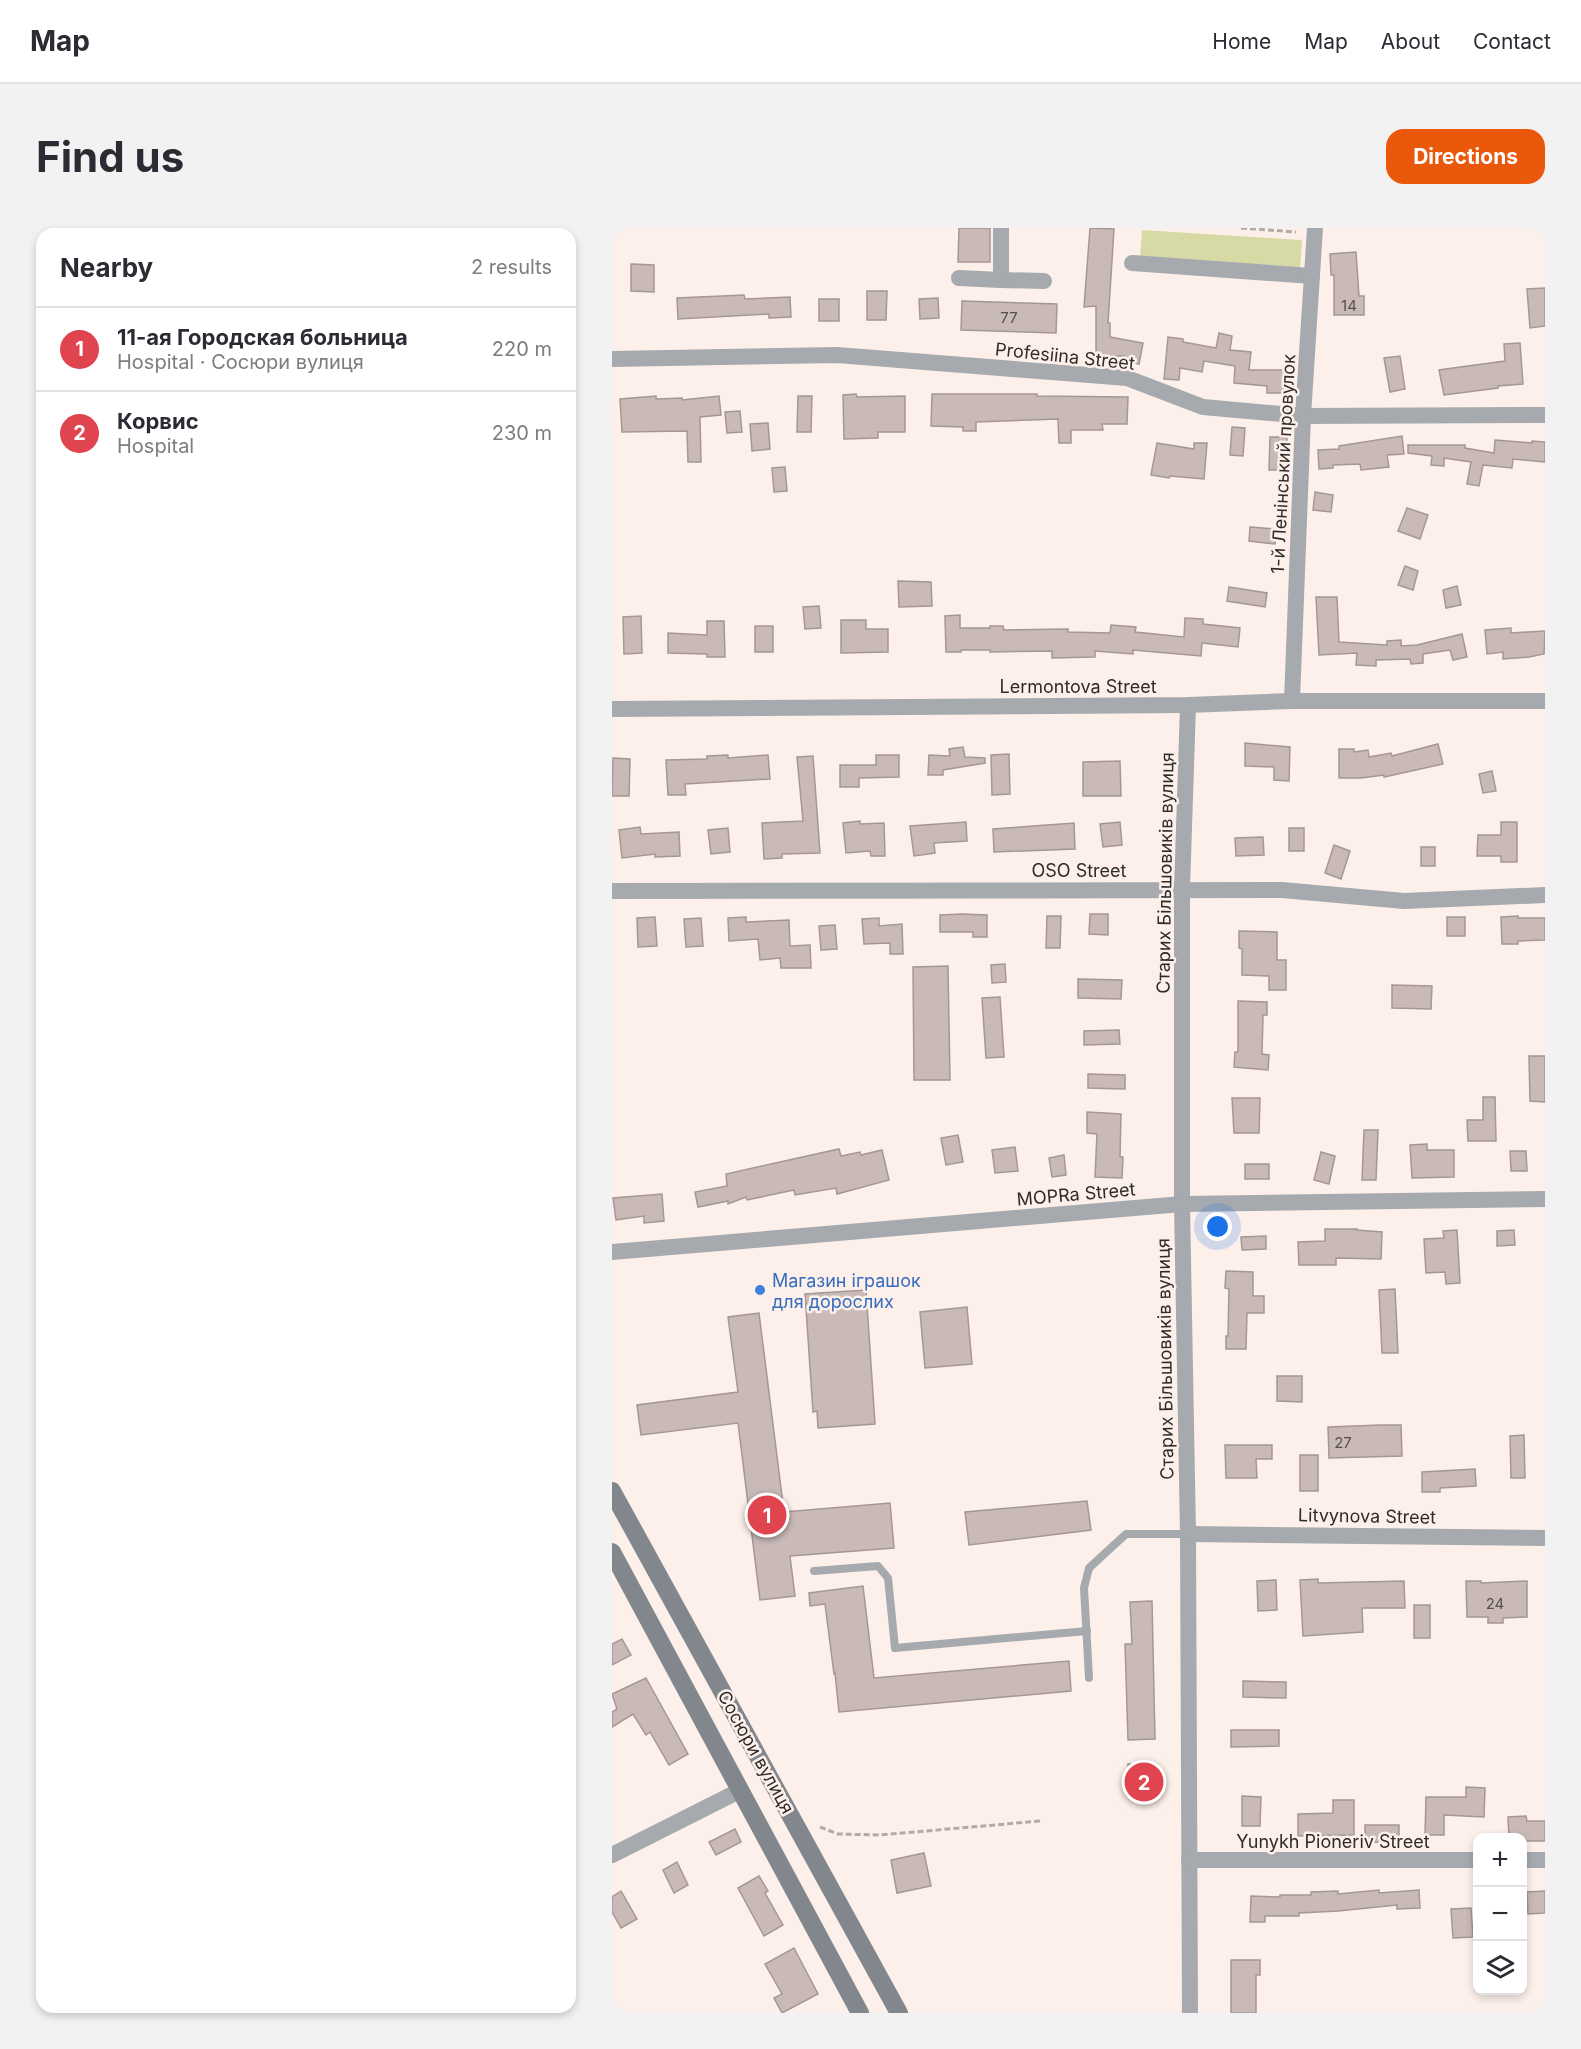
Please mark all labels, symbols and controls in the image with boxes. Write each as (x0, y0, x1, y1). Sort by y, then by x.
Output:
text: Map (30, 24, 90, 58)
text: Home (1212, 29, 1271, 54)
text: Map (1304, 29, 1348, 54)
text: About (1381, 29, 1440, 54)
text: Contact (1473, 29, 1551, 54)
button: Directions (1386, 129, 1545, 184)
text: Find us (36, 131, 184, 182)
text: Nearby (60, 252, 153, 283)
text: 2 results (471, 255, 552, 279)
house number: 14 (1341, 296, 1357, 315)
house number: 77 (1000, 308, 1018, 327)
text: 11-ая Городская больница (117, 324, 408, 350)
text: 1 (75, 337, 84, 361)
text: 220 m (492, 337, 552, 361)
street label: Profesiina Street (994, 338, 1136, 374)
text: Hospital · Сосюри вулиця (117, 350, 364, 374)
street label: 1-й Ленінський провулок (1267, 353, 1299, 574)
text: Корвис (117, 408, 199, 434)
text: 2 (73, 421, 86, 445)
text: 230 m (492, 421, 552, 445)
text: Hospital (117, 434, 194, 458)
street label: Lermontova Street (999, 676, 1157, 697)
street label: Старих Більшовиків вулиця (1152, 752, 1178, 994)
street label: OSO Street (1032, 860, 1127, 881)
street label: MOPRa Street (1016, 1178, 1136, 1210)
your location (1203, 1212, 1232, 1241)
street label: Старих Більшовиків вулиця (1152, 1238, 1178, 1480)
place label: Магазин іграшок для дорослих (772, 1270, 921, 1312)
marker: Магазин іграшок для дорослих (753, 1283, 767, 1297)
house number: 27 (1334, 1433, 1352, 1452)
pin: 1 (748, 1492, 786, 1538)
street label: Litvynova Street (1298, 1504, 1436, 1528)
house number: 24 (1486, 1594, 1504, 1613)
street label: Сосюри вулиця (714, 1687, 798, 1817)
pin: 2 (1124, 1760, 1164, 1804)
street label: Yunykh Pioneriv Street (1236, 1831, 1430, 1852)
map controls (1473, 1833, 1527, 1995)
button: + (1473, 1833, 1527, 1887)
button: − (1473, 1887, 1527, 1941)
button: layers (1473, 1941, 1527, 1995)

